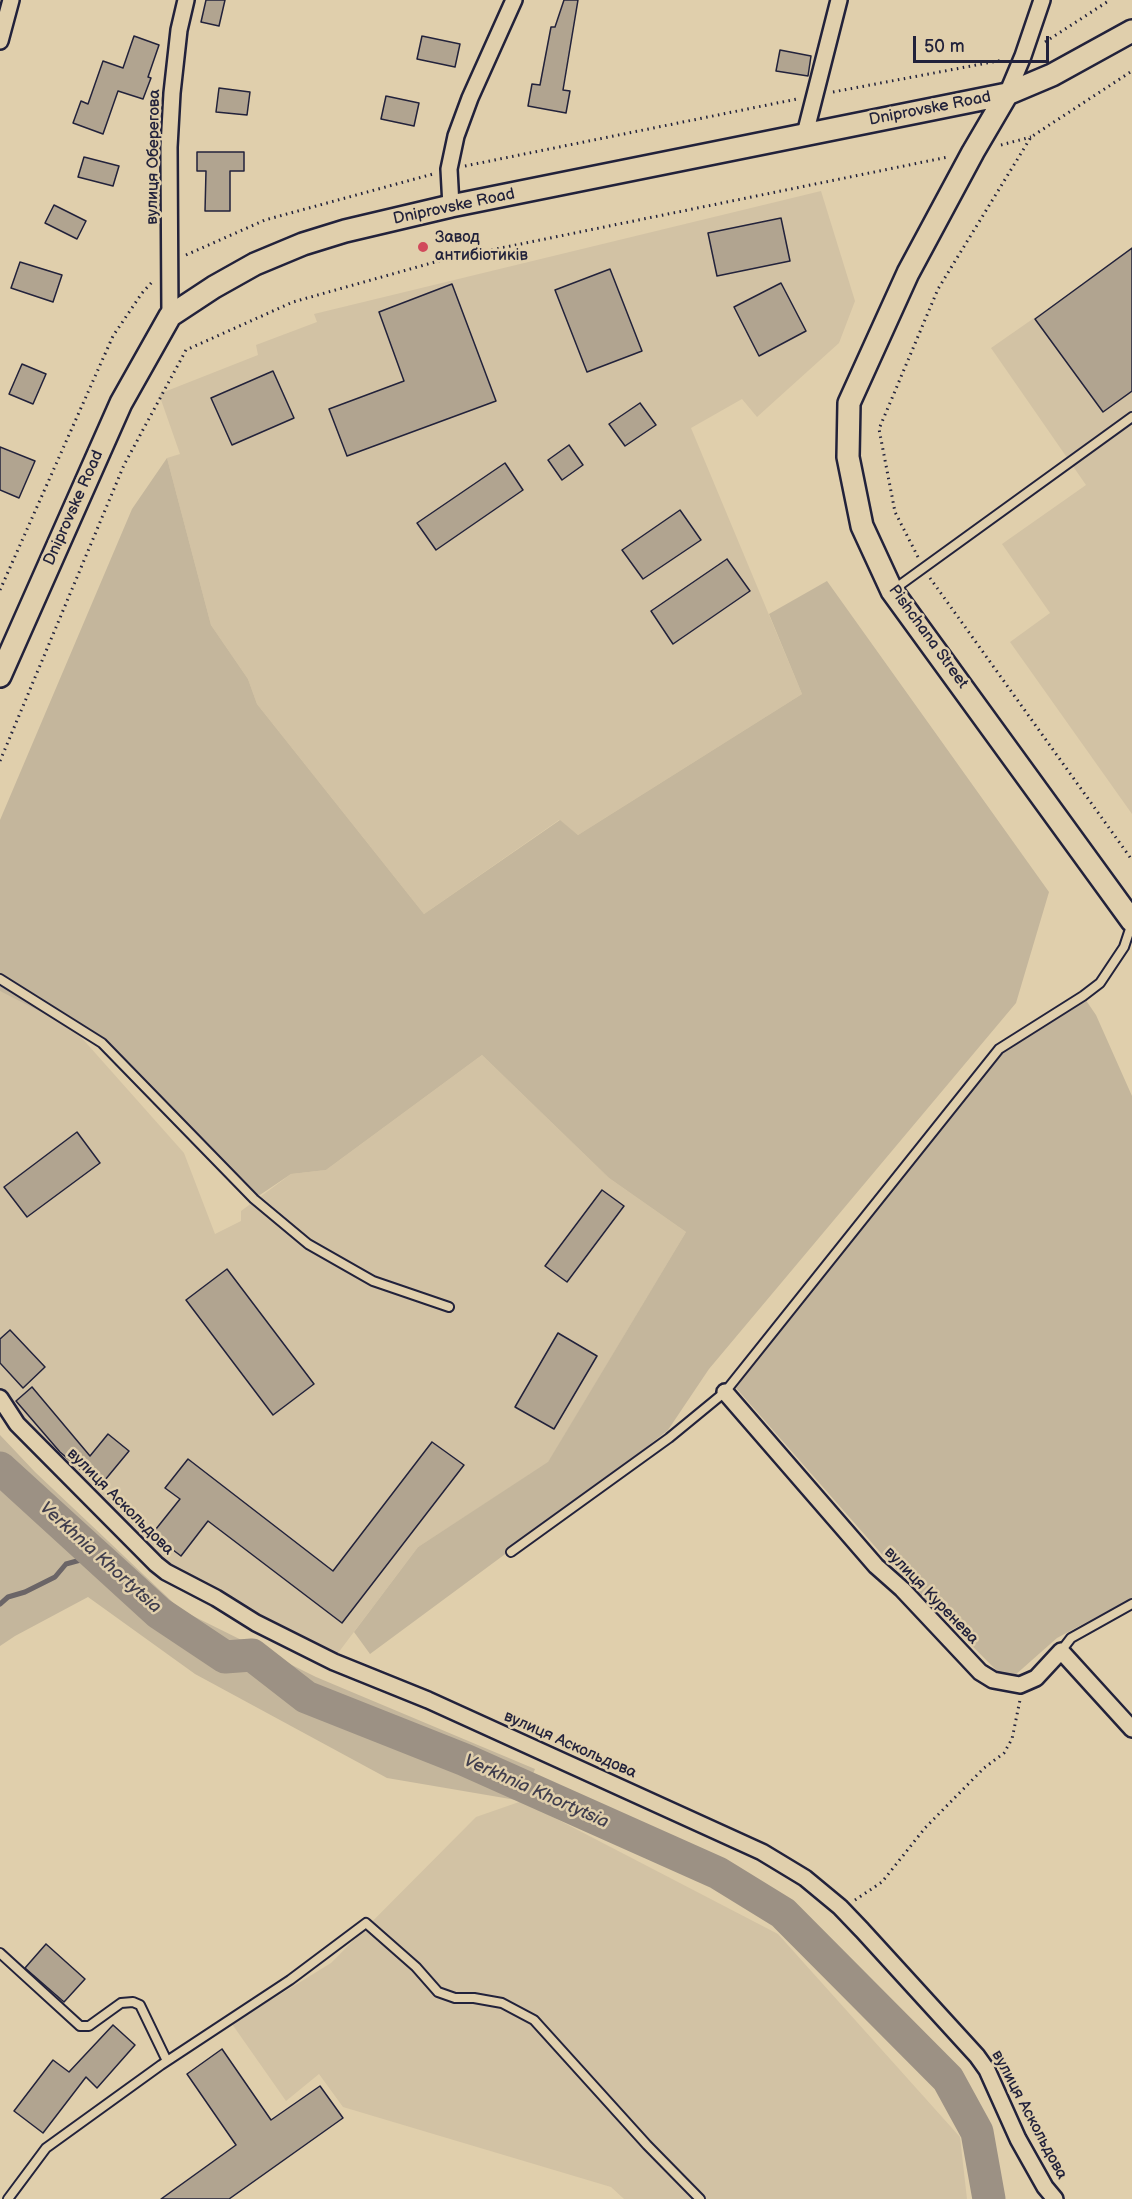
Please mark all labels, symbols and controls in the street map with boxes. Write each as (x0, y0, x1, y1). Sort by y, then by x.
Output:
scale bar (916, 24, 1052, 62)
text: 50 m (924, 36, 965, 57)
street label: Dniprovske Road (867, 88, 993, 130)
street label: вулиця Оберегова (143, 89, 165, 225)
street label: Dniprovske Road (391, 185, 517, 229)
place label: Завод антибіотиків (435, 228, 528, 266)
marker: Завод антибіотиків (416, 240, 430, 254)
street label: Dniprovske Road (40, 448, 108, 568)
street label: Pishchana Street (884, 581, 972, 693)
street label: вулиця Аскольдова (63, 1445, 177, 1559)
water label: Verkhnia Khortytsia (35, 1498, 165, 1618)
street label: вулиця Куренева (880, 1543, 982, 1649)
street label: вулиця Аскольдова (501, 1707, 639, 1783)
water label: Verkhnia Khortytsia (460, 1750, 612, 1834)
street label: вулиця Аскольдова (987, 2047, 1071, 2183)

